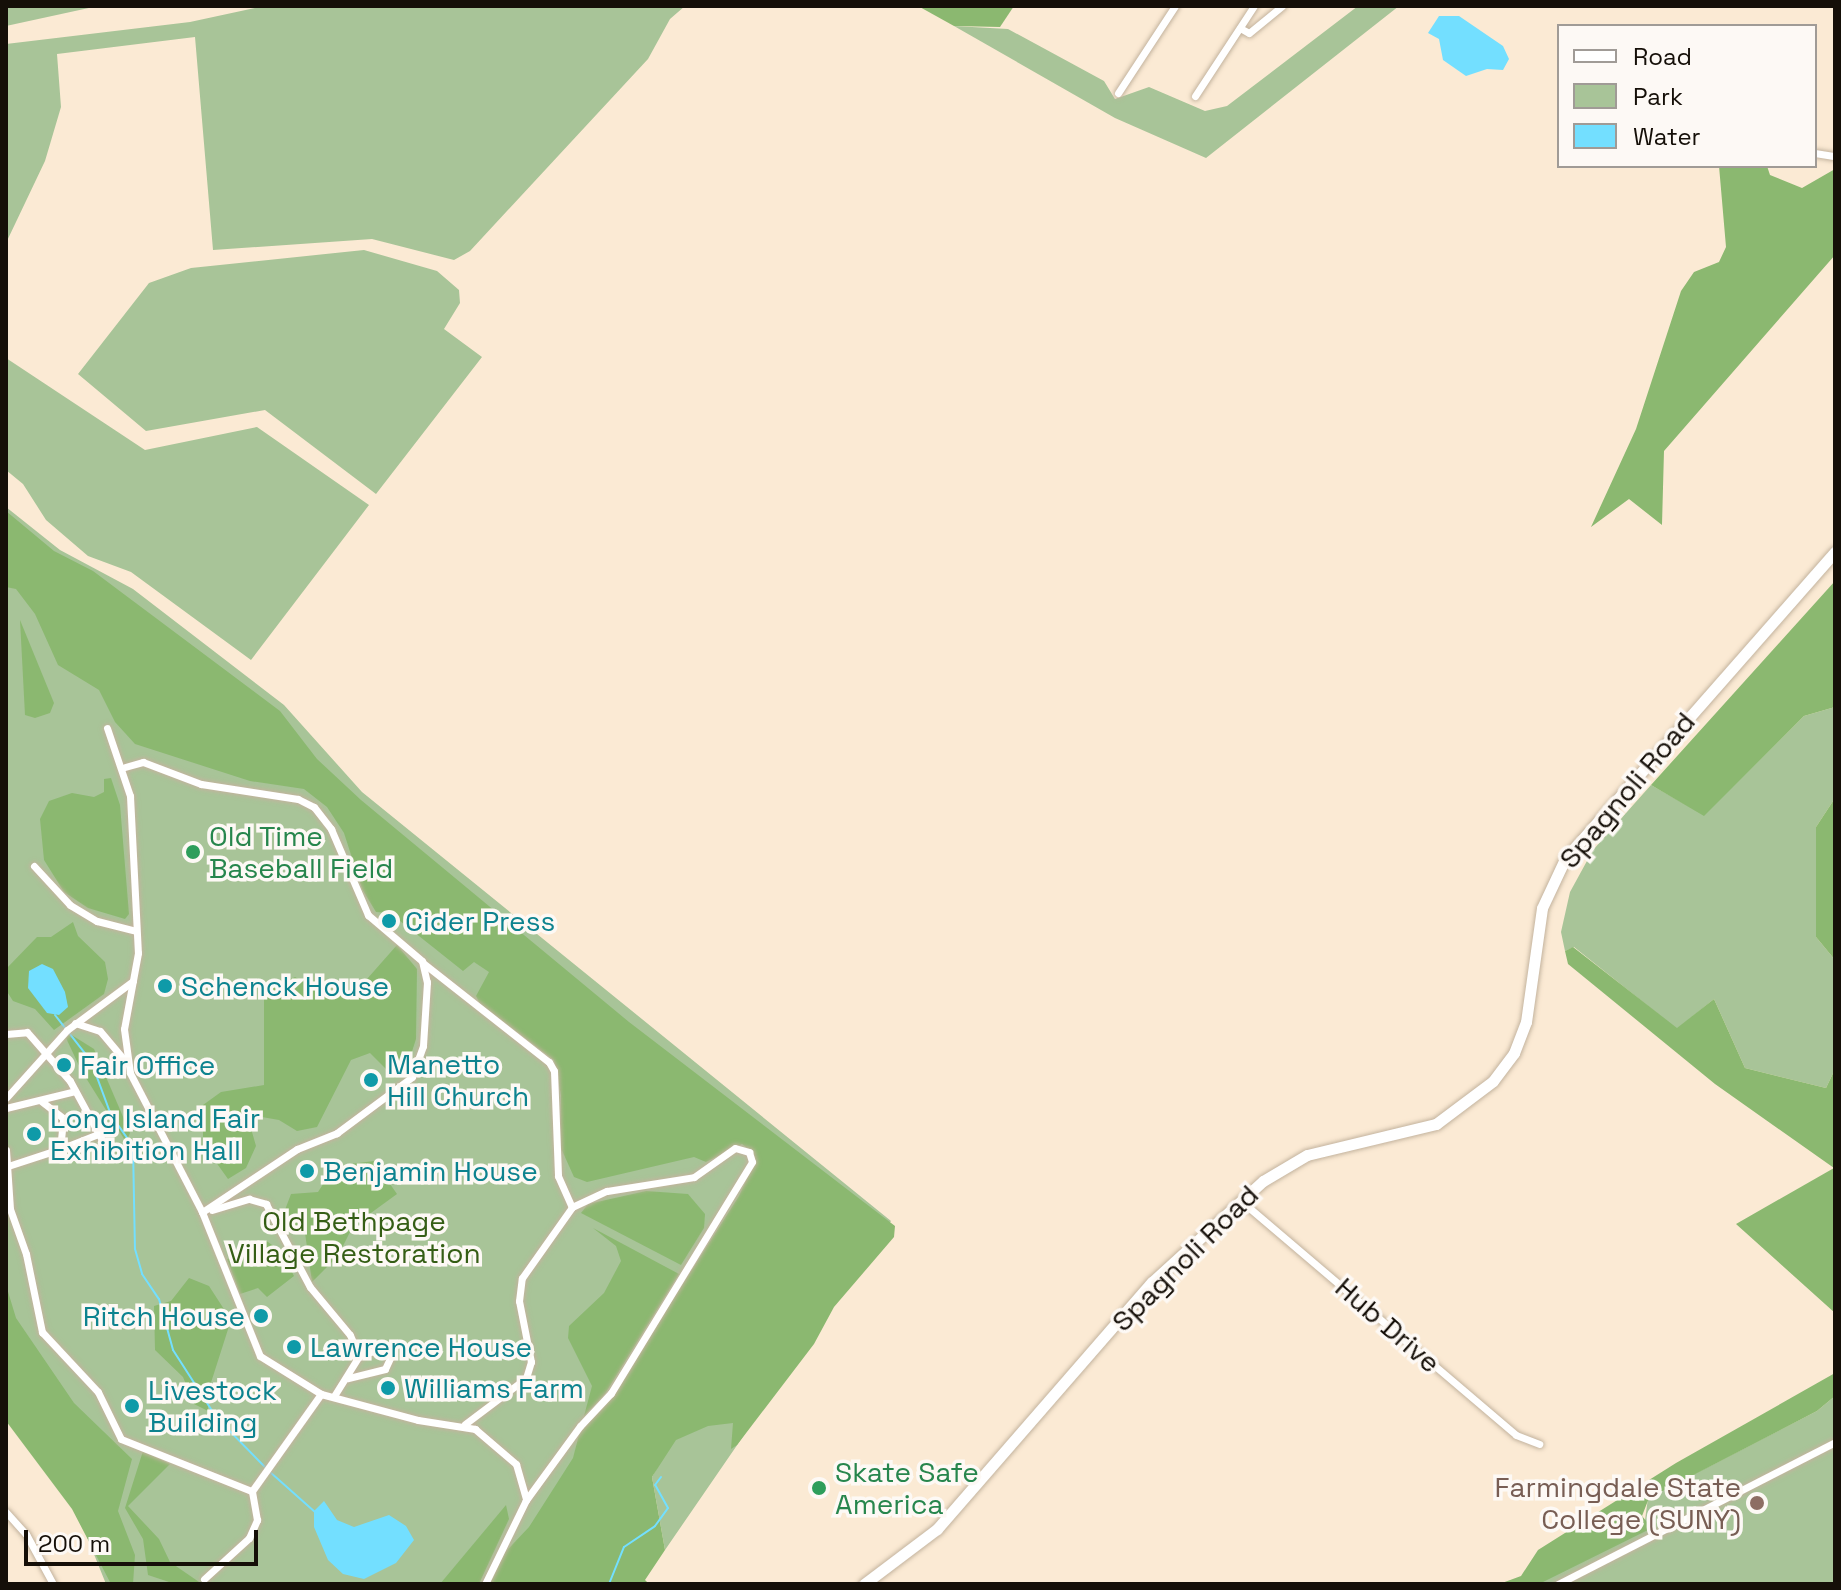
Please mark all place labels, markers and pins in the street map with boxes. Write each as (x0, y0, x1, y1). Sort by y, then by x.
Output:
place label: Old Time Baseball Field (209, 819, 393, 885)
marker: Old Time Baseball Field (184, 843, 202, 861)
place label: Cider Press (405, 904, 555, 938)
marker: Cider Press (380, 912, 398, 930)
place label: Schenck House (181, 969, 389, 1003)
marker: Schenck House (156, 977, 174, 995)
place label: Manetto Hill Church (387, 1047, 529, 1113)
place label: Fair Office (80, 1048, 215, 1082)
marker: Fair Office (55, 1056, 73, 1074)
marker: Manetto Hill Church (362, 1071, 380, 1089)
place label: Long Island Fair Exhibition Hall (50, 1101, 260, 1167)
marker: Long Island Fair Exhibition Hall (25, 1125, 43, 1143)
place label: Benjamin House (323, 1154, 538, 1188)
marker: Benjamin House (298, 1162, 316, 1180)
place label: Ritch House (83, 1299, 245, 1333)
marker: Ritch House (252, 1307, 270, 1325)
place label: Lawrence House (310, 1330, 532, 1364)
marker: Lawrence House (285, 1338, 303, 1356)
place label: Williams Farm (404, 1371, 584, 1405)
place label: Livestock Building (148, 1373, 277, 1439)
marker: Williams Farm (379, 1379, 397, 1397)
marker: Livestock Building (123, 1397, 141, 1415)
place label: Skate Safe America (835, 1455, 979, 1521)
place label: Farmingdale State College (SUNY) (1494, 1470, 1741, 1536)
marker: Skate Safe America (810, 1479, 828, 1497)
marker: Farmingdale State College (SUNY) (1748, 1494, 1766, 1512)

